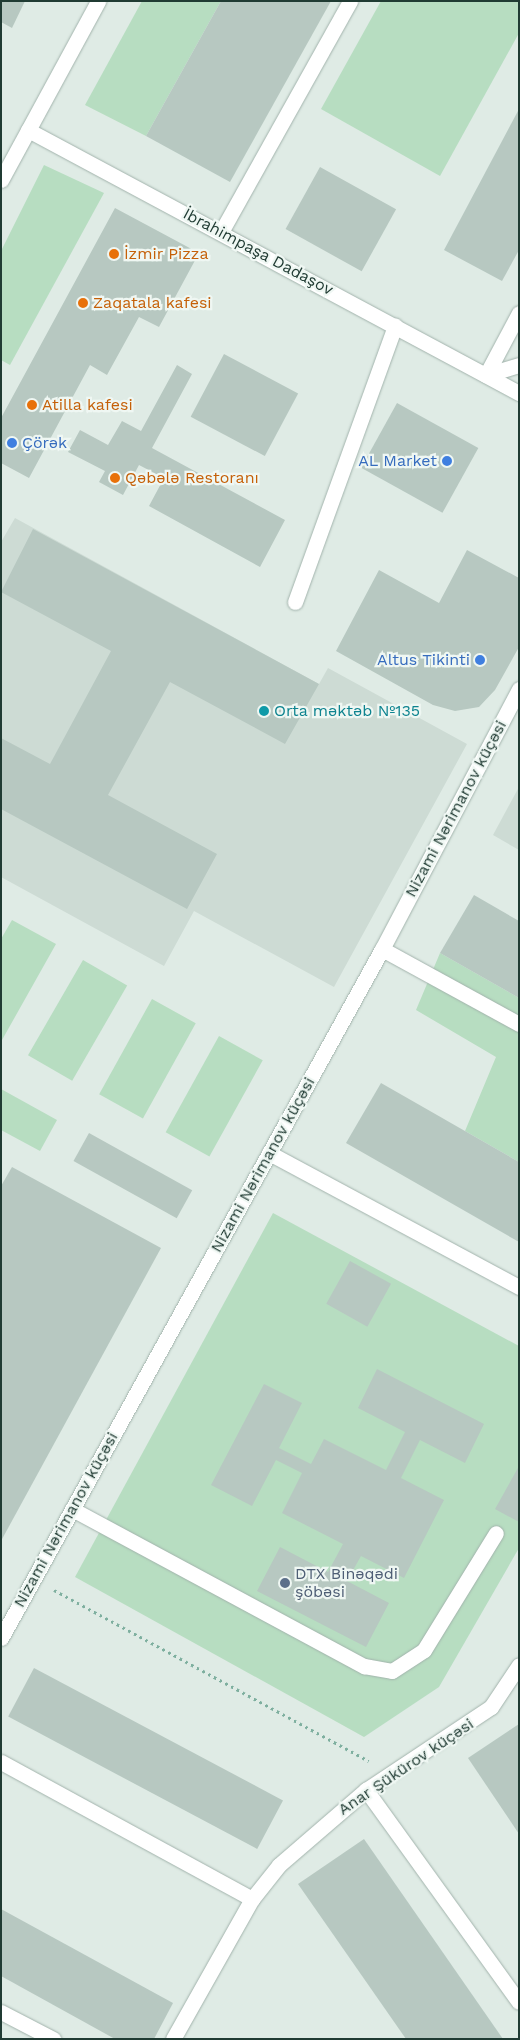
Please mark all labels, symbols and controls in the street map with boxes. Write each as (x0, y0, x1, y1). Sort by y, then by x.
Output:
street label: İbrahimpaşa Dadaşov (180, 204, 336, 300)
place label: İzmir Pizza (124, 244, 209, 264)
marker: İzmir Pizza (108, 248, 120, 260)
place label: Zaqatala kafesi (93, 293, 212, 313)
marker: Zaqatala kafesi (77, 297, 89, 309)
place label: Atilla kafesi (42, 395, 133, 415)
marker: Atilla kafesi (26, 399, 38, 411)
place label: Çörək (22, 433, 67, 453)
marker: Çörək (6, 437, 18, 449)
place label: AL Market (358, 451, 437, 471)
marker: AL Market (441, 455, 453, 467)
place label: Qəbələ Restoranı (125, 468, 259, 488)
marker: Qəbələ Restoranı (109, 472, 121, 484)
place label: Altus Tikinti (377, 650, 470, 670)
marker: Altus Tikinti (474, 654, 486, 666)
place label: Orta məktəb №135 (274, 701, 420, 721)
marker: Orta məktəb №135 (258, 705, 270, 717)
street label: Nizami Nərimanov küçəsi (401, 717, 511, 901)
street label: Nizami Nərimanov küçəsi (207, 1074, 319, 1256)
street label: Nizami Nərimanov küçəsi (10, 1429, 122, 1611)
place label: DTX Binəqədi şöbəsi (295, 1564, 398, 1602)
marker: DTX Binəqədi şöbəsi (279, 1577, 291, 1589)
street label: Anar Şükürov küçəsi (334, 1714, 478, 1820)

